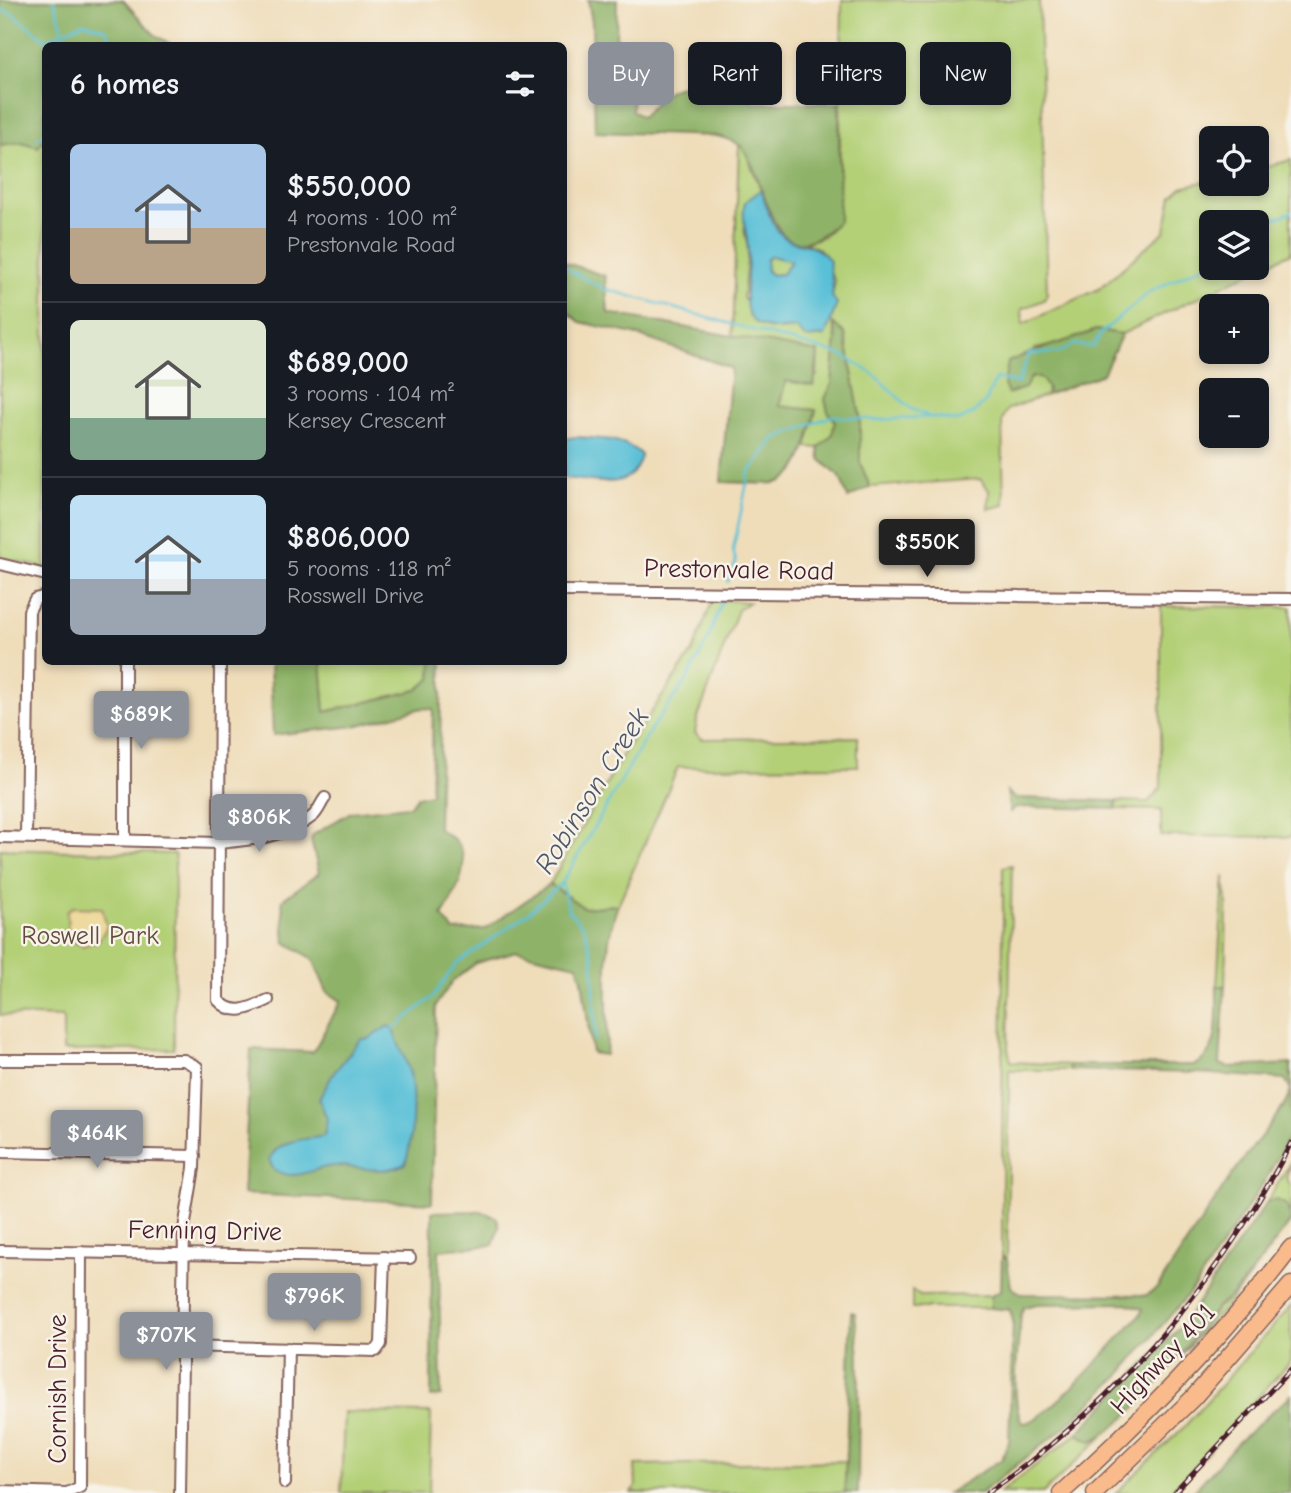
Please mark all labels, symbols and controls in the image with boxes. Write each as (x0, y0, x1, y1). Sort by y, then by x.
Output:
chip: Buy (588, 42, 674, 105)
chip: Rent (688, 42, 782, 105)
chip: Filters (796, 42, 906, 105)
chip: New (920, 42, 1011, 105)
icon: filters (501, 65, 539, 103)
text: 6 homes (70, 67, 179, 102)
map controls (1199, 126, 1269, 448)
button: locate (1199, 126, 1269, 196)
text: $550,000 (287, 169, 411, 204)
icon: home (126, 172, 210, 256)
text: 4 rooms · 100 m² (287, 204, 456, 231)
button: layers (1199, 210, 1269, 280)
text: Prestonvale Road (287, 231, 455, 258)
button: + (1199, 294, 1269, 364)
text: $689,000 (287, 345, 409, 380)
icon: home (126, 348, 210, 432)
button: − (1199, 378, 1269, 448)
text: 3 rooms · 104 m² (287, 380, 454, 407)
text: Kersey Crescent (287, 407, 445, 434)
text: $806,000 (287, 520, 410, 555)
pin: $550K (878, 520, 976, 579)
icon: home (126, 523, 210, 607)
text: $550K (895, 528, 959, 555)
street label: Prestonvale Road (644, 553, 834, 587)
text: 5 rooms · 118 m² (287, 555, 451, 582)
text: Rosswell Drive (287, 582, 424, 609)
pin: $689K (92, 692, 190, 751)
text: $689K (110, 700, 172, 727)
water label: Robinson Creek (528, 702, 656, 880)
pin: $806K (210, 794, 308, 854)
text: $806K (227, 803, 291, 830)
park label: Roswell Park (21, 921, 159, 951)
pin: $464K (48, 1110, 146, 1170)
text: $464K (67, 1119, 127, 1146)
street label: Fenning Drive (128, 1215, 282, 1247)
pin: $796K (265, 1274, 363, 1333)
text: $796K (284, 1282, 344, 1309)
street label: Highway 401 (1104, 1298, 1222, 1420)
pin: $707K (117, 1312, 215, 1372)
street label: Cornish Drive (43, 1314, 73, 1464)
text: $707K (136, 1321, 196, 1348)

